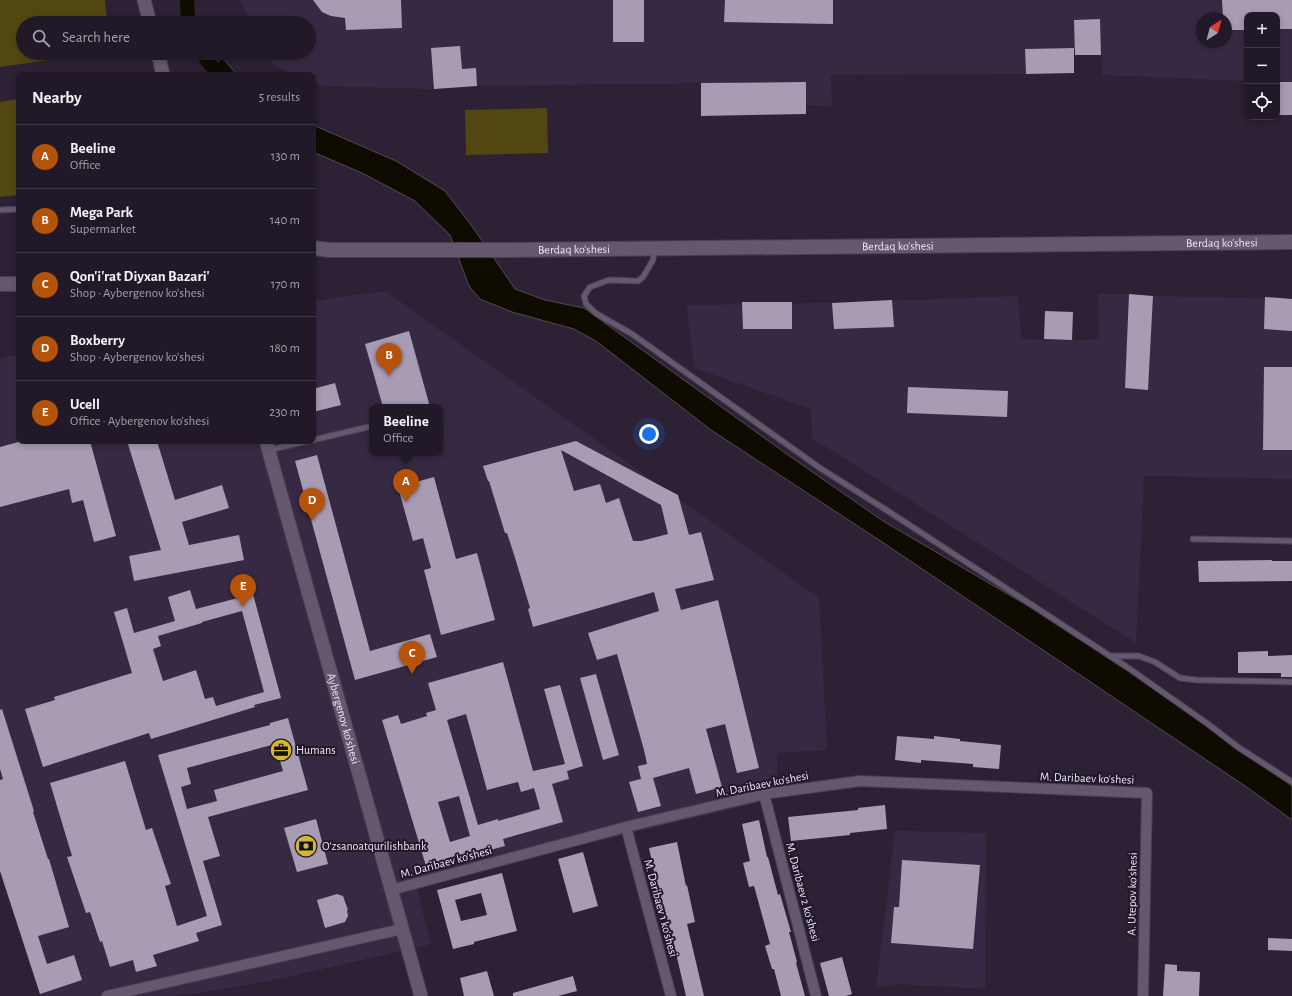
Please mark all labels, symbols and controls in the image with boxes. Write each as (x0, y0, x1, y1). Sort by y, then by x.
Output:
north arrow (1196, 12, 1232, 48)
map controls (1244, 12, 1280, 120)
button: + (1244, 12, 1280, 48)
search box (16, 16, 316, 60)
icon: search (30, 27, 52, 49)
text: Search here (62, 30, 130, 45)
button: − (1244, 48, 1280, 84)
button: locate (1244, 84, 1280, 120)
text: Nearby (32, 89, 82, 106)
text: 5 results (259, 91, 300, 104)
text: Beeline (70, 141, 116, 156)
text: A (41, 150, 49, 163)
text: 130 m (271, 150, 300, 163)
text: Office (70, 159, 100, 172)
text: Mega Park (70, 205, 133, 220)
text: B (41, 214, 49, 227)
text: 140 m (270, 214, 300, 227)
text: Supermarket (70, 223, 136, 236)
street label: Berdaq ko'shesi (1186, 236, 1258, 249)
street label: Berdaq ko'shesi (862, 240, 934, 252)
street label: Berdaq ko'shesi (538, 243, 610, 256)
text: Qon'i'rat Diyxan Bazari' (70, 269, 210, 284)
text: C (42, 278, 48, 291)
text: 170 m (271, 278, 300, 291)
text: Shop · Aybergenov ko'shesi (70, 287, 205, 300)
text: Boxberry (70, 333, 125, 348)
text: D (41, 342, 49, 355)
text: 180 m (270, 342, 300, 355)
pin: B (376, 343, 402, 376)
text: Shop · Aybergenov ko'shesi (70, 351, 205, 364)
text: Ucell (70, 397, 100, 412)
popup (369, 404, 443, 456)
text: E (42, 406, 48, 419)
text: 230 m (269, 406, 300, 419)
text: Beeline (383, 414, 429, 429)
text: Office · Aybergenov ko'shesi (70, 415, 209, 428)
your location (639, 424, 659, 444)
text: Office (383, 432, 414, 445)
pin: A (393, 469, 419, 502)
pin: D (299, 488, 325, 521)
pin: E (230, 574, 256, 607)
pin: C (399, 641, 425, 674)
street label: Aybergenov ko'shesi (325, 672, 362, 765)
office icon: Humans (268, 737, 294, 763)
place label: Humans (296, 744, 336, 756)
street label: M. Daribaev ko'shesi (714, 769, 810, 799)
street label: M. Daribaev ko'shesi (1040, 770, 1134, 786)
bank icon: Oʻzsanoatqurilishbank (293, 833, 319, 859)
place label: Oʻzsanoatqurilishbank (322, 840, 427, 852)
street label: M. Daribaev 2 ko'shesi (784, 841, 822, 943)
street label: M. Daribaev ko'shesi (399, 844, 493, 880)
street label: A. Utepov ko'shesi (1125, 852, 1139, 936)
street label: M. Daribaev 1 ko'shesi (642, 858, 680, 958)

